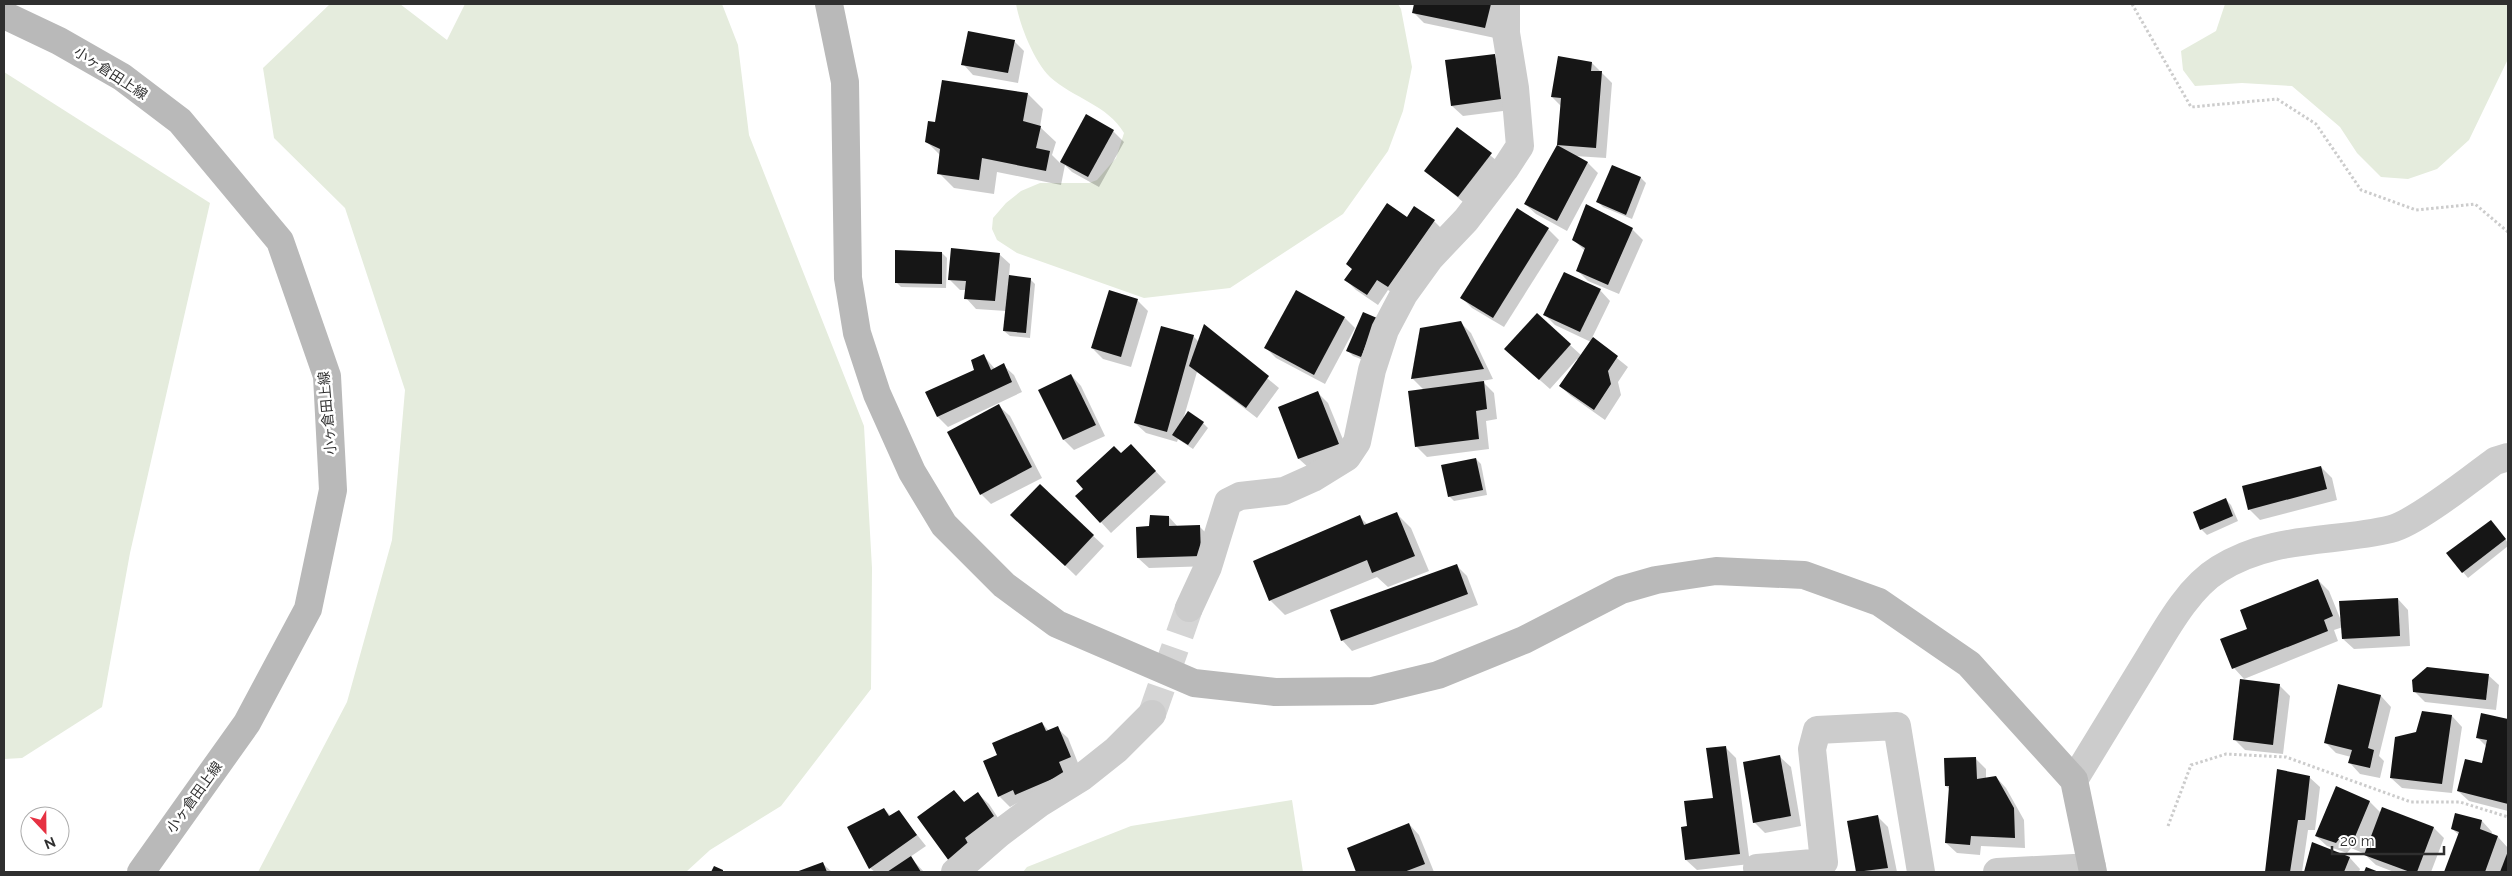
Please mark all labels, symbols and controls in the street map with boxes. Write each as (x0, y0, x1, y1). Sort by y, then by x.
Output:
street label: 小ヶ倉田上線 (71, 43, 151, 103)
street label: 小ヶ倉田上線 (315, 370, 339, 456)
street label: 小ヶ倉田上線 (163, 758, 225, 836)
north arrow (20, 806, 70, 856)
scale bar (2332, 824, 2444, 856)
text: 20 m (2340, 832, 2375, 850)
text: N (42, 834, 58, 852)

